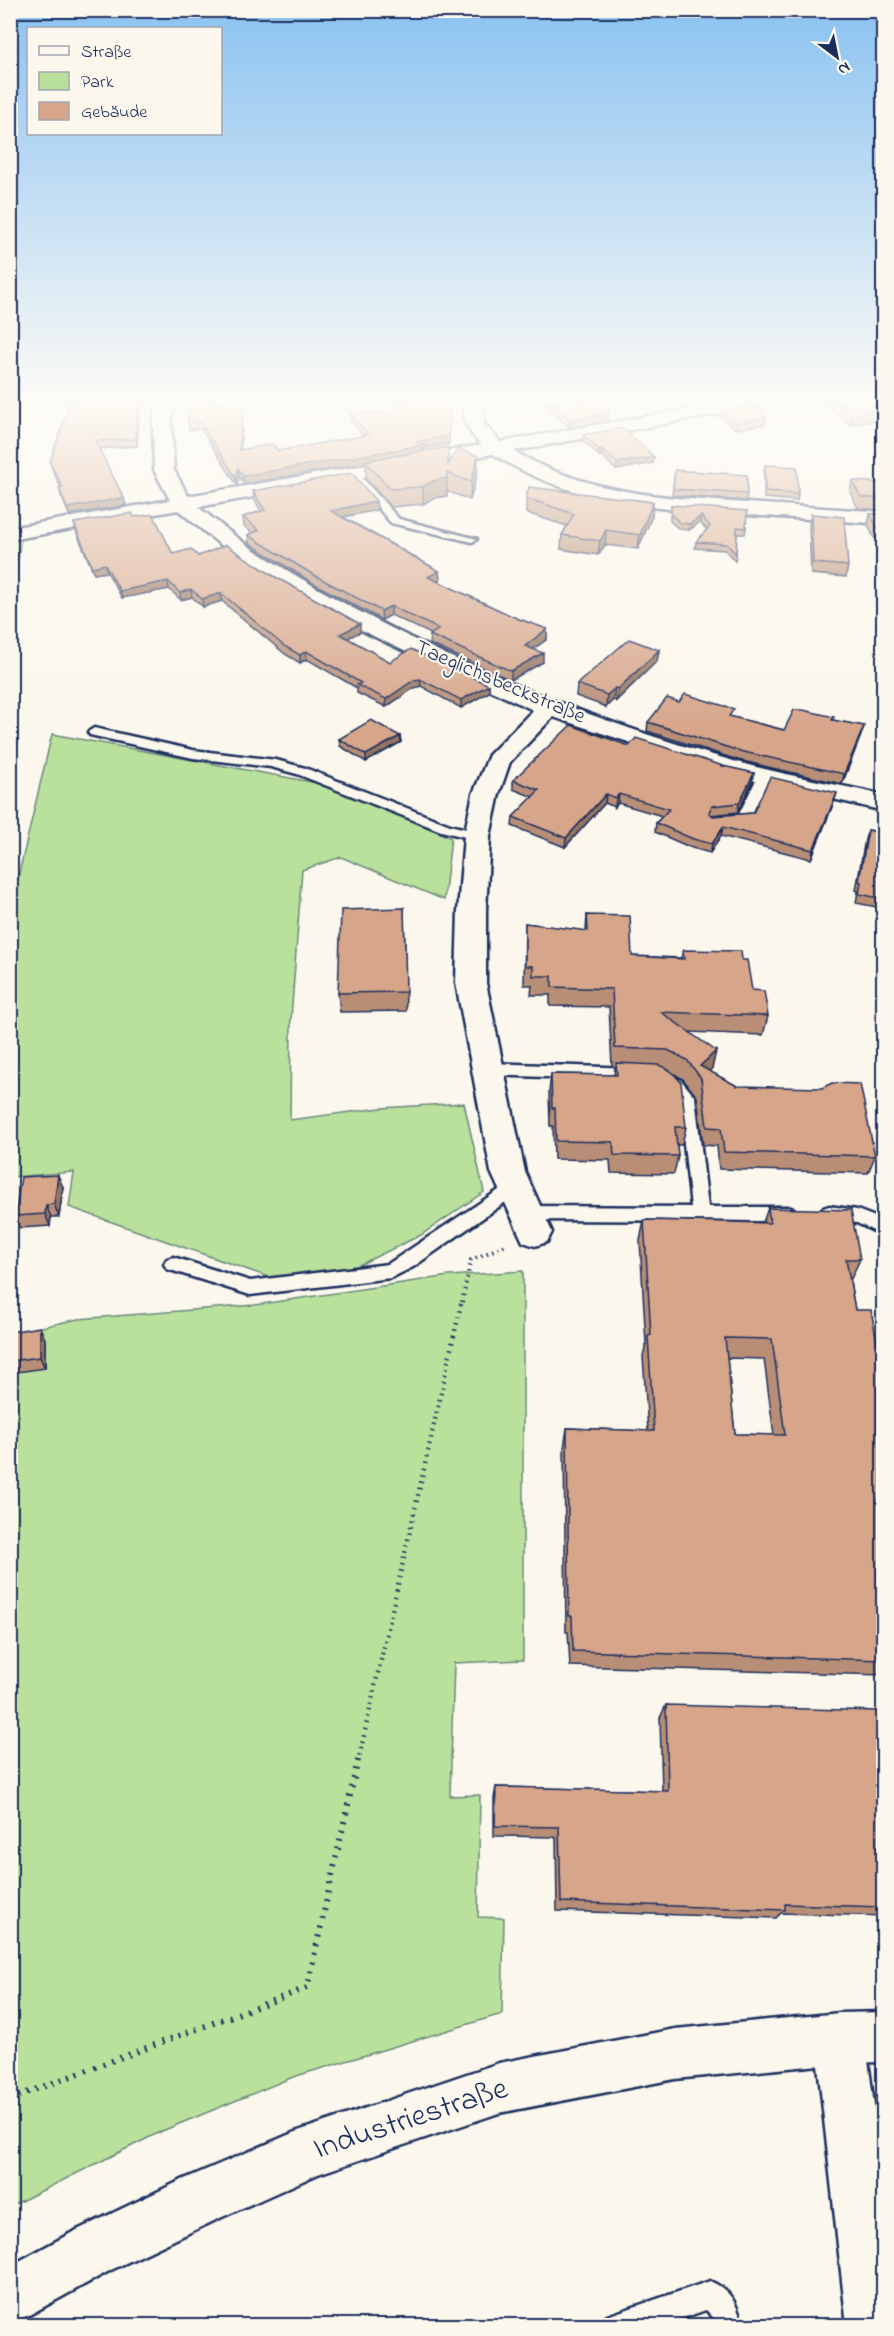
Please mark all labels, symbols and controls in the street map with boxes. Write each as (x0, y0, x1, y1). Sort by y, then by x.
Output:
legend (27, 27, 222, 135)
north arrow (807, 27, 867, 87)
text: Straße (81, 40, 132, 66)
text: N (833, 55, 855, 81)
text: Park (81, 70, 114, 96)
text: Gebäude (81, 100, 148, 126)
street label: Taeglichsbeckstraße (410, 633, 590, 734)
street label: Industriestraße (308, 2066, 515, 2174)

